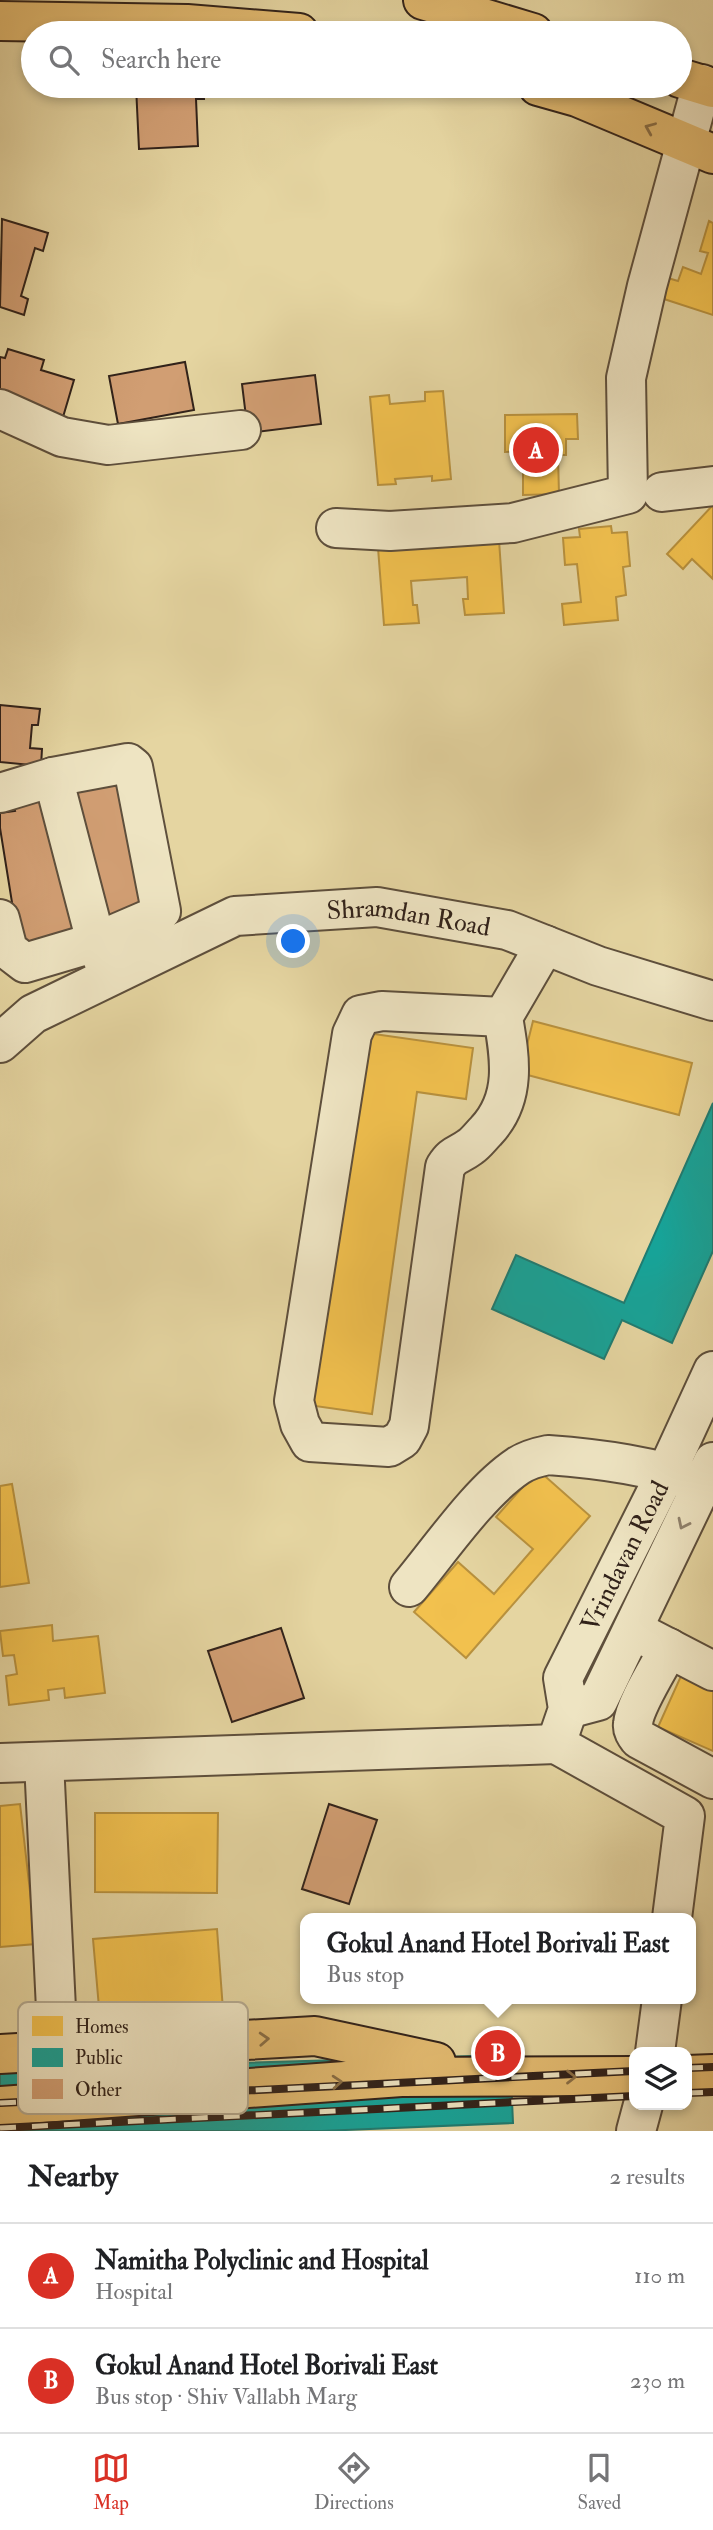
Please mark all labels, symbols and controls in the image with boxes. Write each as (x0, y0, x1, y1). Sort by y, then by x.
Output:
search box (21, 21, 692, 98)
icon: search (45, 41, 83, 79)
text: Search here (101, 44, 221, 76)
one-way arrow (645, 122, 657, 136)
pin: A (513, 424, 559, 476)
street label: Shramdan Road (326, 892, 493, 944)
your location (276, 924, 310, 958)
street label: Vrindavan Road (574, 1476, 677, 1637)
one-way arrow (678, 1517, 692, 1529)
popup (300, 1913, 696, 2004)
text: Gokul Anand Hotel Borivali East (327, 1928, 669, 1960)
text: Bus stop (327, 1960, 404, 1989)
legend (18, 2002, 248, 2114)
text: Homes (75, 2015, 129, 2039)
pin: B (475, 2027, 521, 2079)
one-way arrow (259, 2031, 270, 2046)
text: Public (75, 2046, 123, 2070)
map controls (629, 2047, 692, 2110)
button: layers (629, 2047, 692, 2110)
one-way arrow (566, 2069, 577, 2085)
one-way arrow (332, 2075, 343, 2090)
text: Other (75, 2078, 122, 2102)
text: Nearby (28, 2158, 118, 2195)
text: 2 results (610, 2162, 685, 2191)
text: Namitha Polyclinic and Hospital (95, 2245, 429, 2277)
text: A (44, 2261, 58, 2290)
text: 110 m (634, 2261, 685, 2290)
text: Hospital (95, 2277, 173, 2306)
text: Gokul Anand Hotel Borivali East (95, 2350, 438, 2382)
text: B (43, 2366, 59, 2395)
text: 230 m (630, 2366, 685, 2395)
text: Bus stop · Shiv Vallabh Marg (95, 2382, 357, 2411)
tab: Map (92, 2449, 130, 2515)
tab: Directions (314, 2449, 394, 2515)
tab: Saved (578, 2449, 621, 2515)

